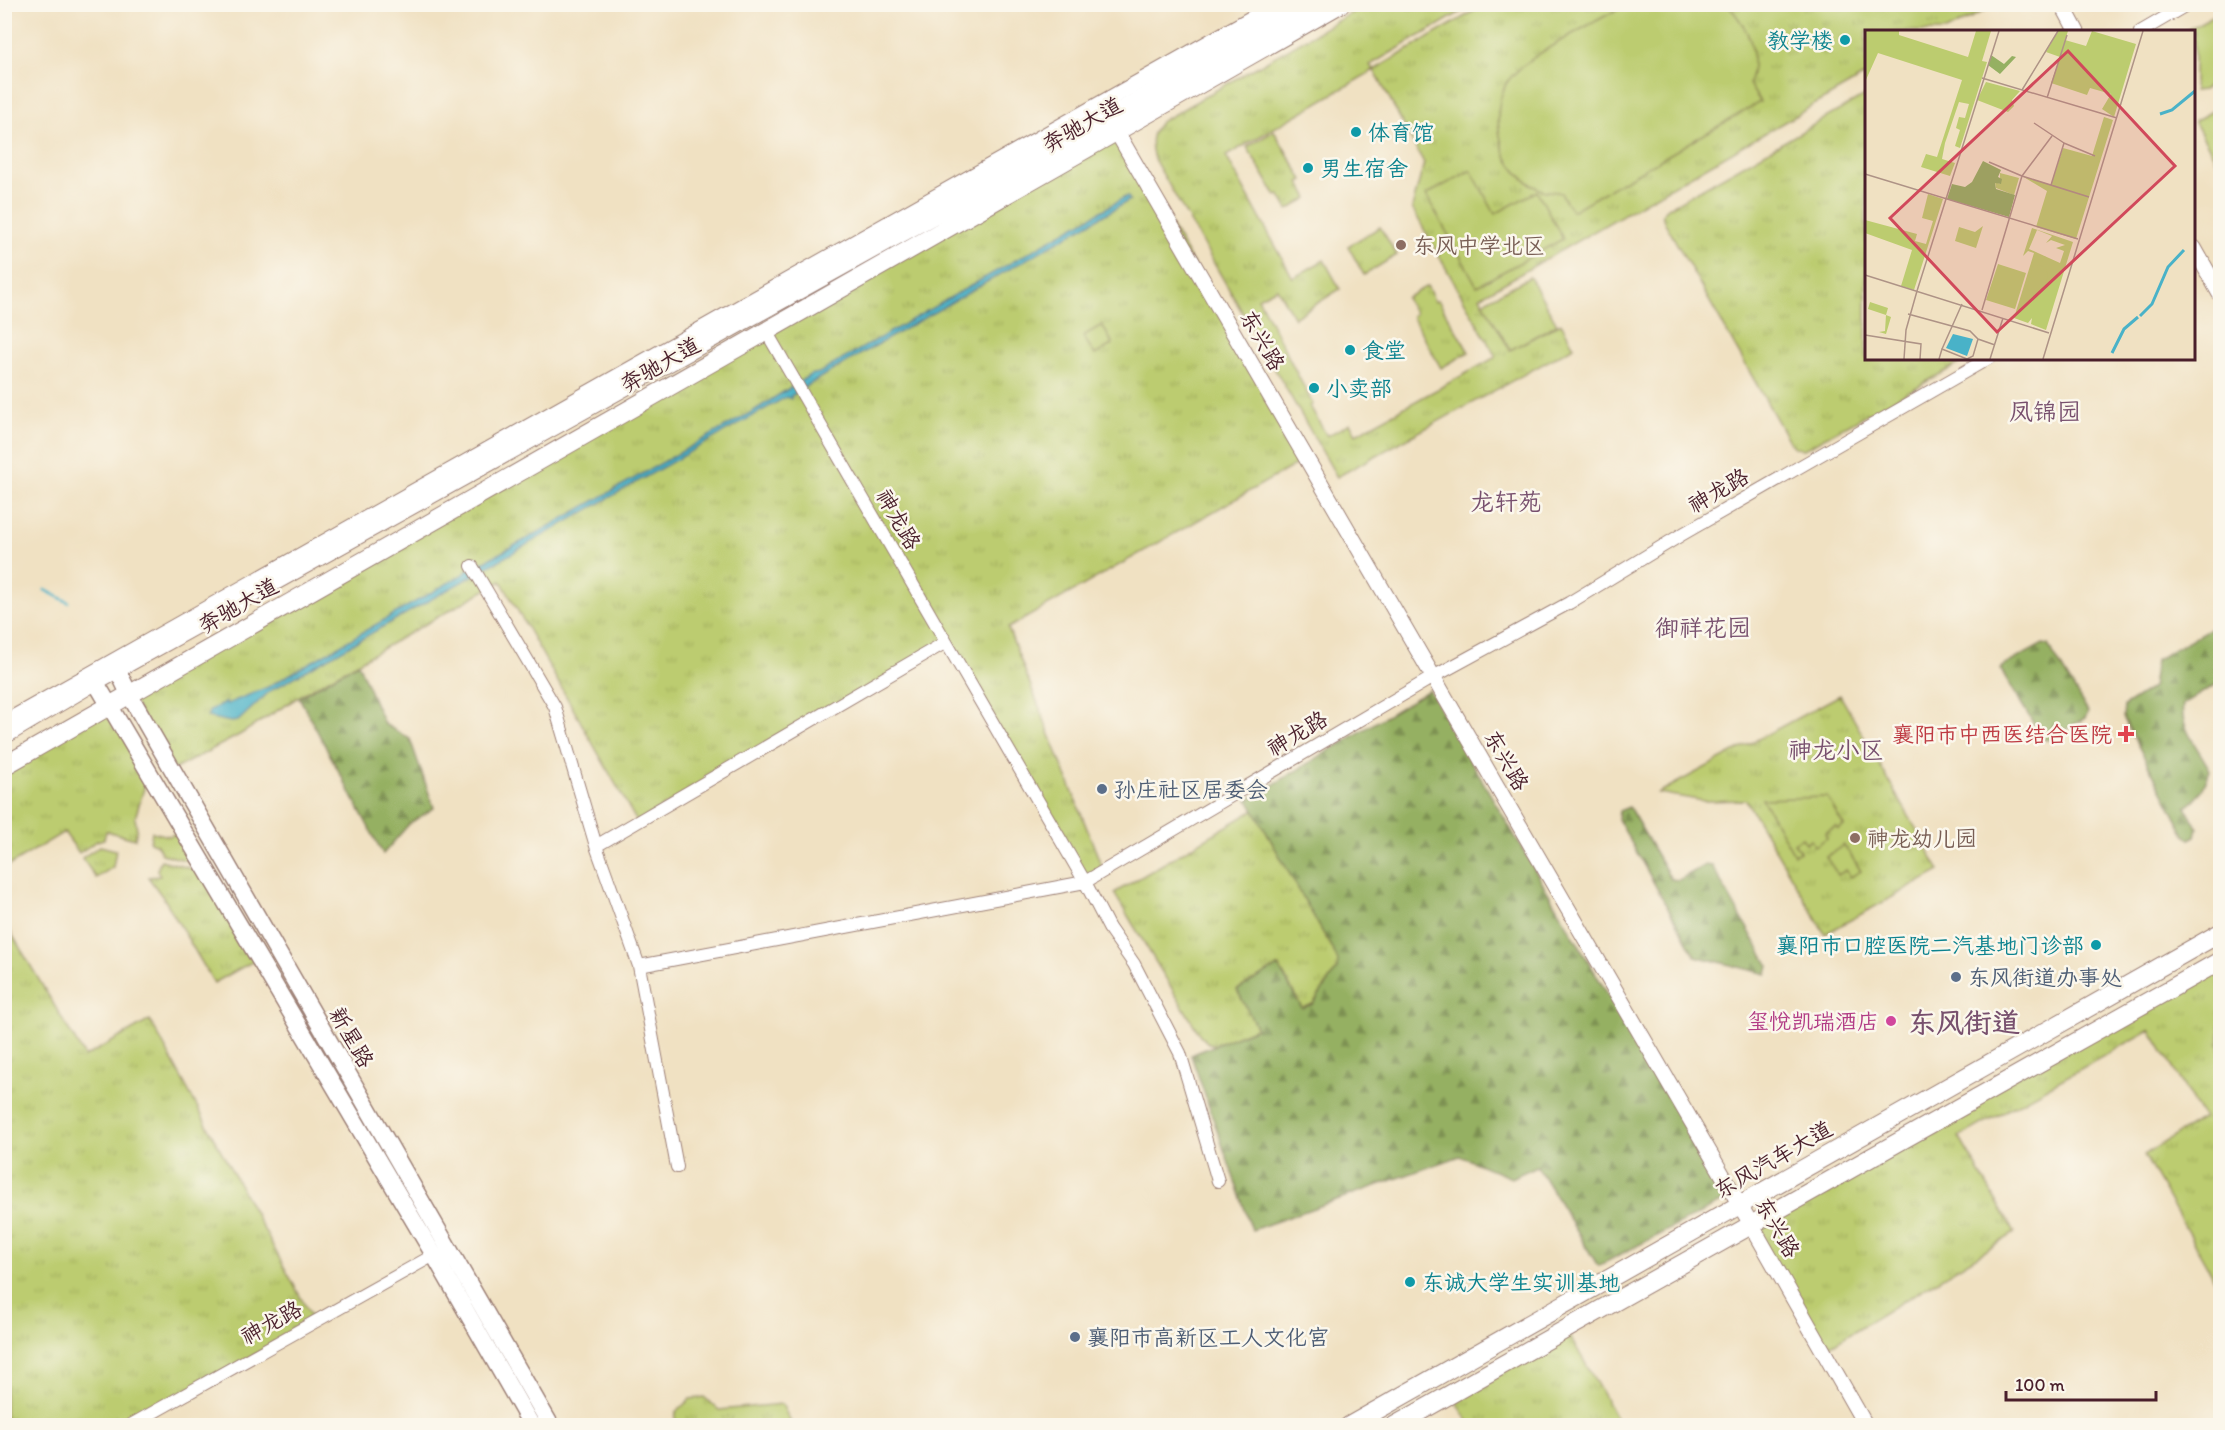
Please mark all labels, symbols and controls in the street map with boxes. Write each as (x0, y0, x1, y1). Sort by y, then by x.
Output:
place label: 教学楼 (1767, 27, 1833, 54)
inset map (1865, 30, 2195, 360)
marker: 教学楼 (1838, 33, 1852, 47)
street label: 奔驰大道 (1037, 91, 1127, 158)
place label: 体育馆 (1368, 119, 1434, 146)
marker: 体育馆 (1349, 125, 1363, 139)
place label: 男生宿舍 (1320, 155, 1408, 182)
marker: 男生宿舍 (1301, 161, 1315, 175)
place label: 东风中学北区 (1413, 232, 1545, 259)
marker: 东风中学北区 (1394, 238, 1408, 252)
street label: 东兴路 (1234, 305, 1291, 376)
street label: 奔驰大道 (615, 331, 705, 398)
place label: 食堂 (1362, 337, 1406, 364)
marker: 食堂 (1343, 343, 1357, 357)
place label: 小卖部 (1326, 375, 1392, 402)
marker: 小卖部 (1307, 381, 1321, 395)
district label: 凤锦园 (2009, 397, 2081, 426)
street label: 神龙路 (1683, 462, 1754, 519)
street label: 神龙路 (870, 484, 927, 555)
district label: 龙轩苑 (1470, 487, 1542, 516)
street label: 奔驰大道 (193, 572, 283, 639)
district label: 御祥花园 (1655, 613, 1751, 642)
street label: 神龙路 (1262, 705, 1333, 762)
place label: 襄阳市中西医结合医院 (1892, 721, 2112, 748)
street label: 东兴路 (1478, 725, 1535, 796)
marker: 襄阳市中西医结合医院 (2117, 725, 2135, 743)
district label: 神龙小区 (1788, 735, 1884, 764)
place label: 孙庄社区居委会 (1114, 776, 1268, 803)
marker: 孙庄社区居委会 (1095, 782, 1109, 796)
place label: 神龙幼儿园 (1867, 825, 1977, 852)
marker: 神龙幼儿园 (1848, 831, 1862, 845)
place label: 襄阳市口腔医院二汽基地门诊部 (1776, 932, 2084, 959)
marker: 襄阳市口腔医院二汽基地门诊部 (2089, 938, 2103, 952)
place label: 东风街道办事处 (1968, 964, 2122, 991)
marker: 东风街道办事处 (1949, 970, 1963, 984)
street label: 新星路 (323, 1002, 380, 1073)
district label: 东风街道 (1908, 1005, 2020, 1039)
place label: 玺悦凯瑞酒店 (1747, 1008, 1879, 1035)
marker: 玺悦凯瑞酒店 (1884, 1014, 1898, 1028)
street label: 东风汽车大道 (1709, 1115, 1837, 1204)
street label: 东兴路 (1749, 1192, 1806, 1263)
place label: 东诚大学生实训基地 (1422, 1269, 1620, 1296)
marker: 东诚大学生实训基地 (1403, 1275, 1417, 1289)
street label: 神龙路 (236, 1295, 307, 1350)
place label: 襄阳市高新区工人文化宫 (1087, 1324, 1329, 1351)
marker: 襄阳市高新区工人文化宫 (1068, 1330, 1082, 1344)
scale bar (2006, 1364, 2156, 1402)
text: 100 m (2015, 1374, 2065, 1396)

